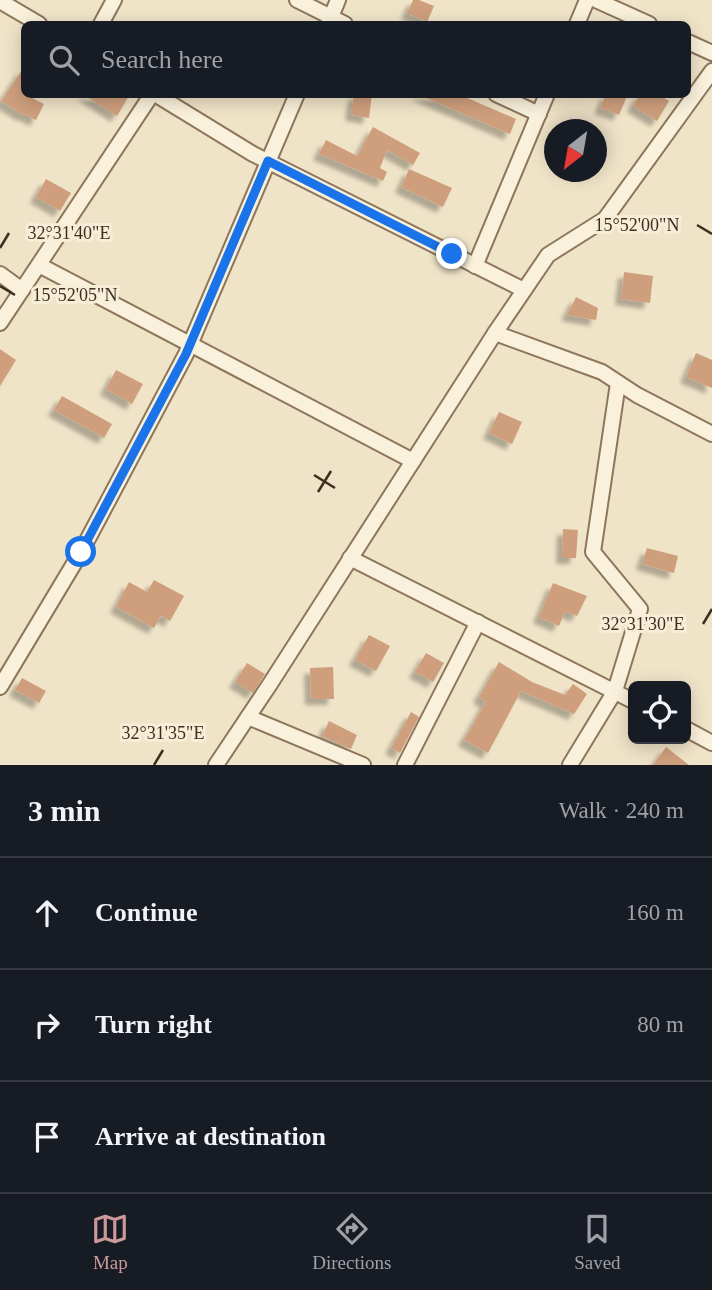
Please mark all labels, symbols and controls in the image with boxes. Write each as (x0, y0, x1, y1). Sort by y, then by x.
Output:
search box (21, 21, 691, 98)
icon: search (45, 41, 83, 79)
text: Search here (101, 45, 223, 74)
north arrow (544, 119, 607, 182)
text: 15°52'00"N (595, 215, 679, 235)
text: 32°31'40"E (28, 223, 110, 243)
route end (436, 238, 467, 269)
text: 15°52'05"N (33, 285, 117, 305)
route start (65, 536, 96, 567)
text: 32°31'30"E (602, 614, 684, 634)
map controls (628, 681, 691, 744)
button: locate (628, 681, 691, 744)
text: 32°31'35"E (122, 723, 204, 743)
text: 3 min (28, 794, 101, 827)
text: Walk · 240 m (559, 798, 684, 823)
icon: ahead (28, 894, 66, 932)
text: Continue (95, 898, 198, 927)
text: 160 m (626, 900, 684, 925)
icon: right (28, 1006, 66, 1044)
text: Turn right (95, 1010, 212, 1039)
text: 80 m (637, 1012, 684, 1037)
icon: arrive (28, 1118, 66, 1156)
text: Arrive at destination (95, 1122, 326, 1151)
tab: Map (91, 1210, 129, 1274)
tab: Directions (312, 1210, 391, 1274)
tab: Saved (574, 1210, 621, 1274)

